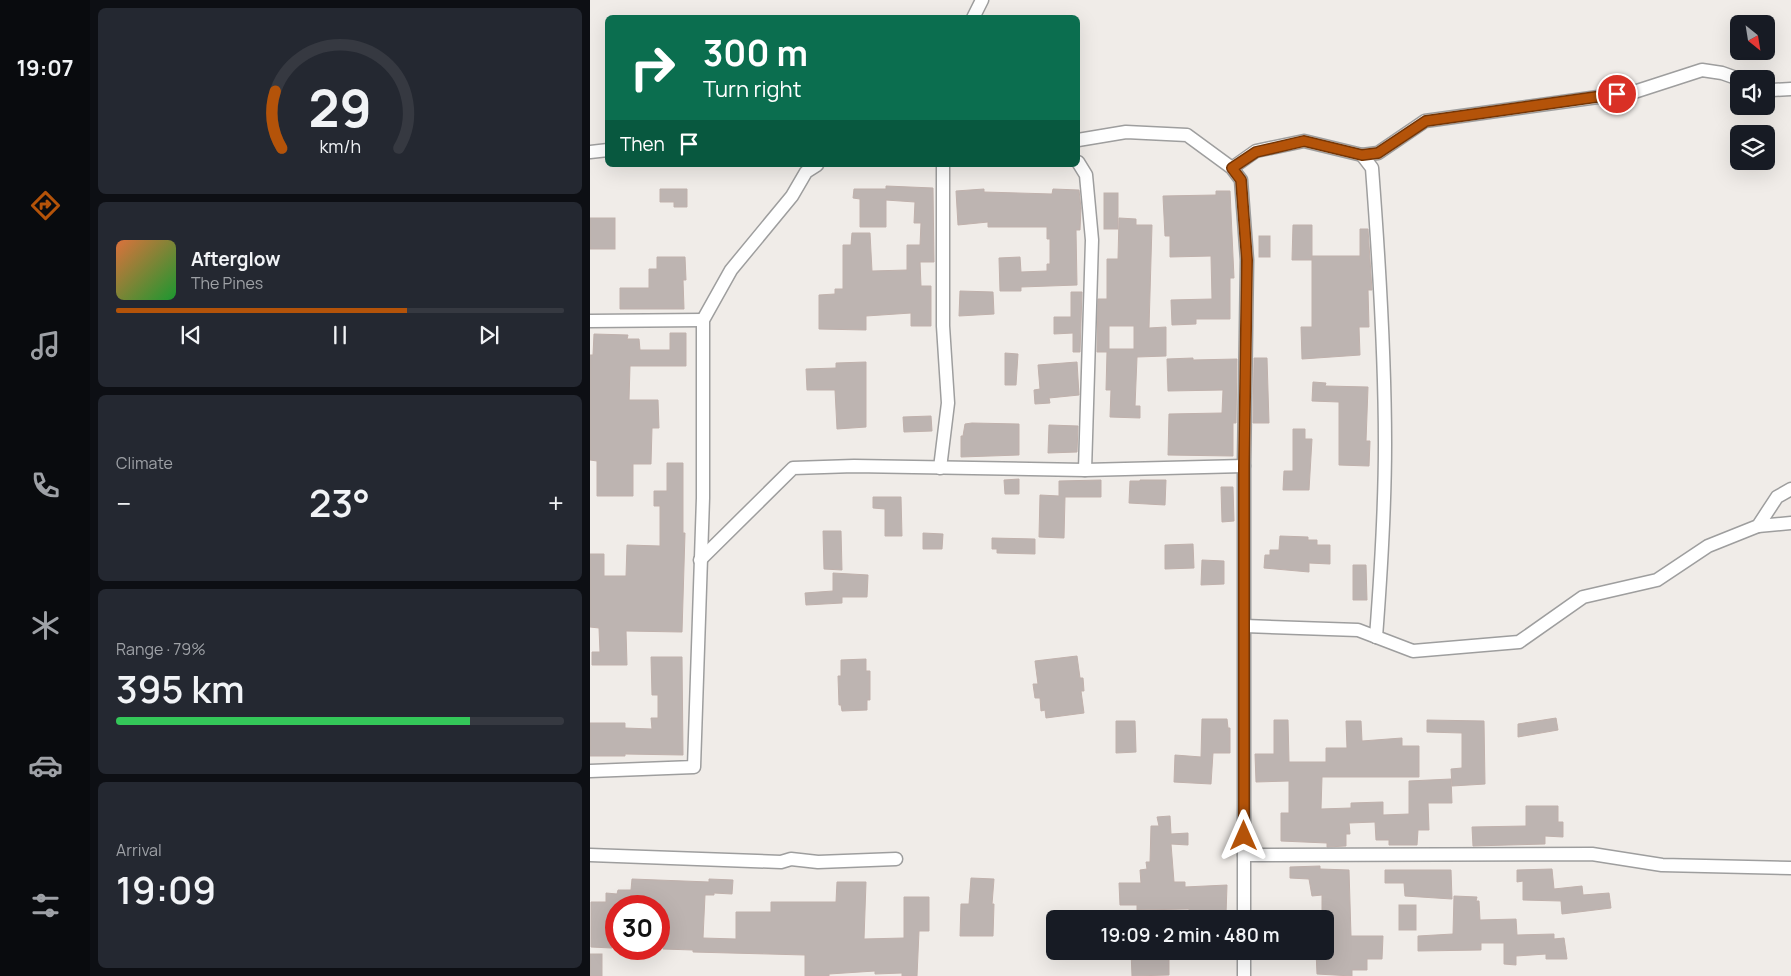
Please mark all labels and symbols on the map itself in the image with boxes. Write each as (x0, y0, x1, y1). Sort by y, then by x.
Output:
north arrow (1730, 15, 1775, 60)
pin (1596, 73, 1638, 115)
position arrow (1217, 809, 1269, 861)
speed limit sign: 30 (605, 895, 670, 960)

